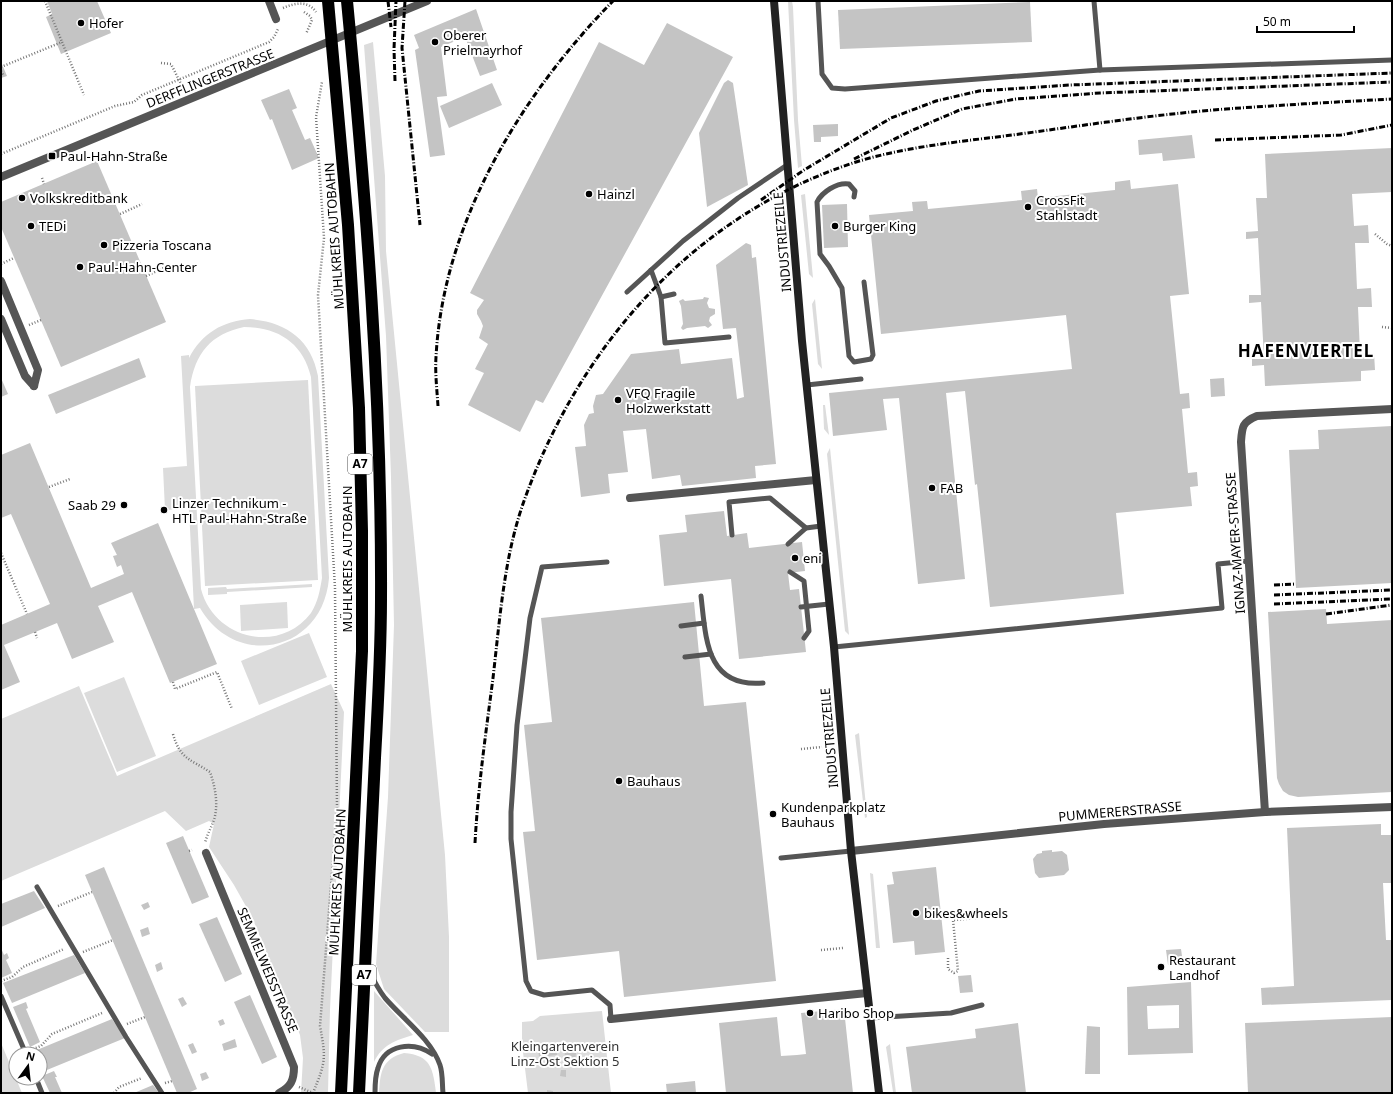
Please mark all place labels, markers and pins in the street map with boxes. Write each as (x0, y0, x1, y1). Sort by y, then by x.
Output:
place label: Hofer (89, 14, 124, 32)
marker: Hofer (76, 18, 86, 28)
place label: Oberer Prielmayrhof (443, 26, 524, 59)
marker: Oberer Prielmayrhof (430, 37, 440, 47)
place label: Paul-Hahn-Straße (60, 147, 168, 165)
marker: Paul-Hahn-Straße (47, 151, 57, 161)
place label: Hainzl (597, 185, 635, 203)
place label: Volkskreditbank (30, 189, 128, 207)
marker: Hainzl (584, 189, 594, 199)
place label: CrossFit Stahlstadt (1036, 191, 1098, 224)
marker: Volkskreditbank (17, 193, 27, 203)
marker: CrossFit Stahlstadt (1023, 202, 1033, 212)
place label: TEDi (39, 217, 66, 235)
place label: Burger King (843, 217, 916, 235)
marker: TEDi (26, 221, 36, 231)
marker: Burger King (830, 221, 840, 231)
place label: Pizzeria Toscana (112, 236, 211, 254)
marker: Pizzeria Toscana (99, 240, 109, 250)
place label: Paul-Hahn-Center (88, 258, 198, 276)
marker: Paul-Hahn-Center (75, 262, 85, 272)
place label: VFQ Fragile Holzwerkstatt (626, 384, 711, 417)
marker: VFQ Fragile Holzwerkstatt (613, 395, 623, 405)
place label: FAB (940, 479, 963, 497)
marker: FAB (927, 483, 937, 493)
place label: Linzer Technikum - HTL Paul-Hahn-Straße (172, 494, 307, 527)
place label: Saab 29 (68, 496, 116, 514)
marker: Saab 29 (119, 500, 129, 510)
marker: Linzer Technikum - HTL Paul-Hahn-Straße (159, 505, 169, 515)
place label: eni (803, 549, 822, 567)
marker: eni (790, 553, 800, 563)
place label: Bauhaus (627, 772, 680, 790)
marker: Bauhaus (614, 776, 624, 786)
place label: Kundenparkplatz Bauhaus (781, 798, 886, 831)
marker: Kundenparkplatz Bauhaus (768, 809, 778, 819)
place label: bikes&wheels (924, 904, 1008, 922)
marker: bikes&wheels (911, 908, 921, 918)
place label: Restaurant Landhof (1169, 951, 1236, 984)
marker: Restaurant Landhof (1156, 962, 1166, 972)
place label: Haribo Shop (818, 1004, 894, 1022)
marker: Haribo Shop (805, 1008, 815, 1018)

